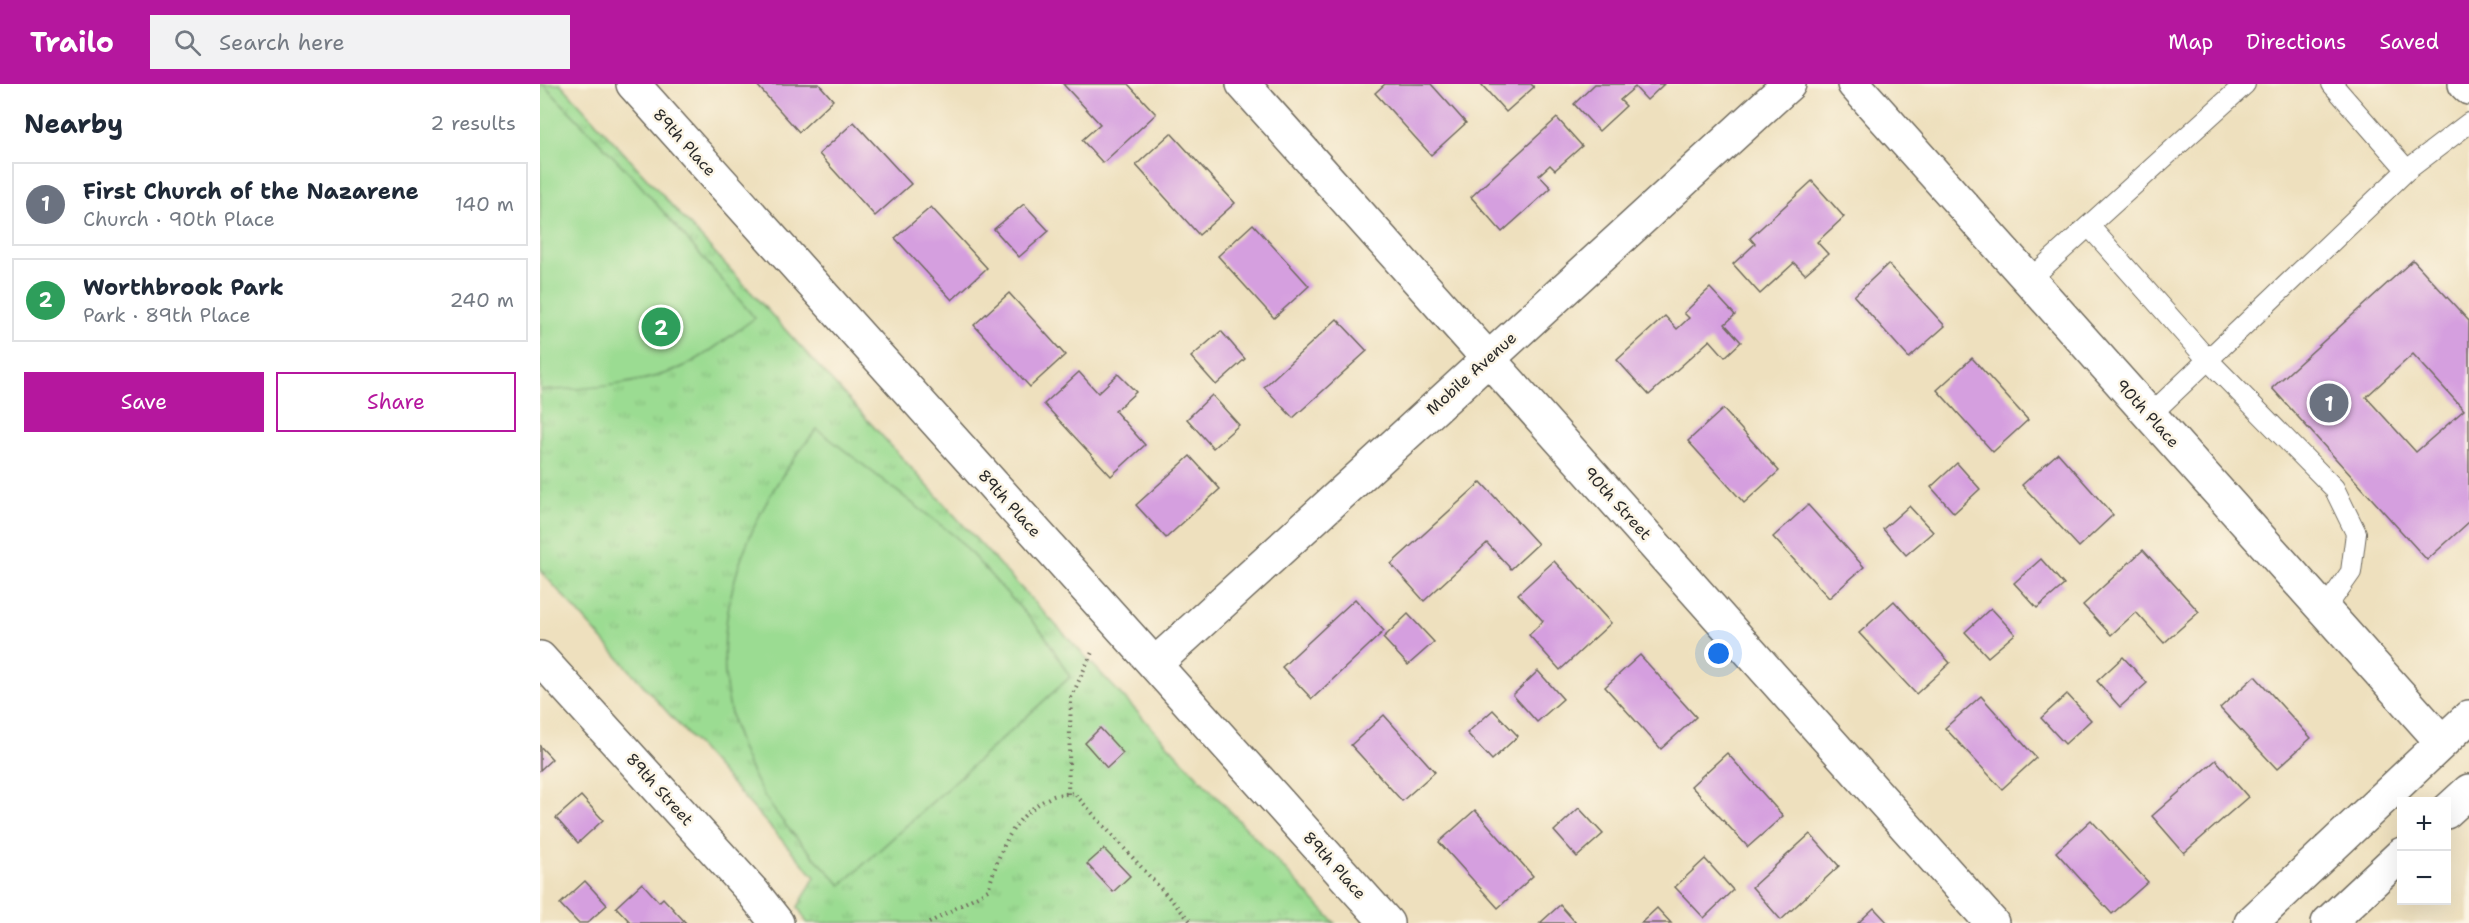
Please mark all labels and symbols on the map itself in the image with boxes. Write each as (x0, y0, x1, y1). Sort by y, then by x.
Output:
street label: 89th Place (649, 104, 721, 181)
pin: 2 (642, 304, 680, 350)
street label: Mobile Avenue (1422, 327, 1521, 419)
street label: 90th Place (2111, 375, 2184, 452)
pin: 1 (2310, 380, 2348, 426)
street label: 90th Street (1579, 462, 1656, 544)
street label: 89th Place (974, 465, 1046, 542)
your location (1704, 639, 1733, 668)
street label: 89th Street (622, 749, 698, 830)
street label: 89th Place (1299, 827, 1371, 904)

